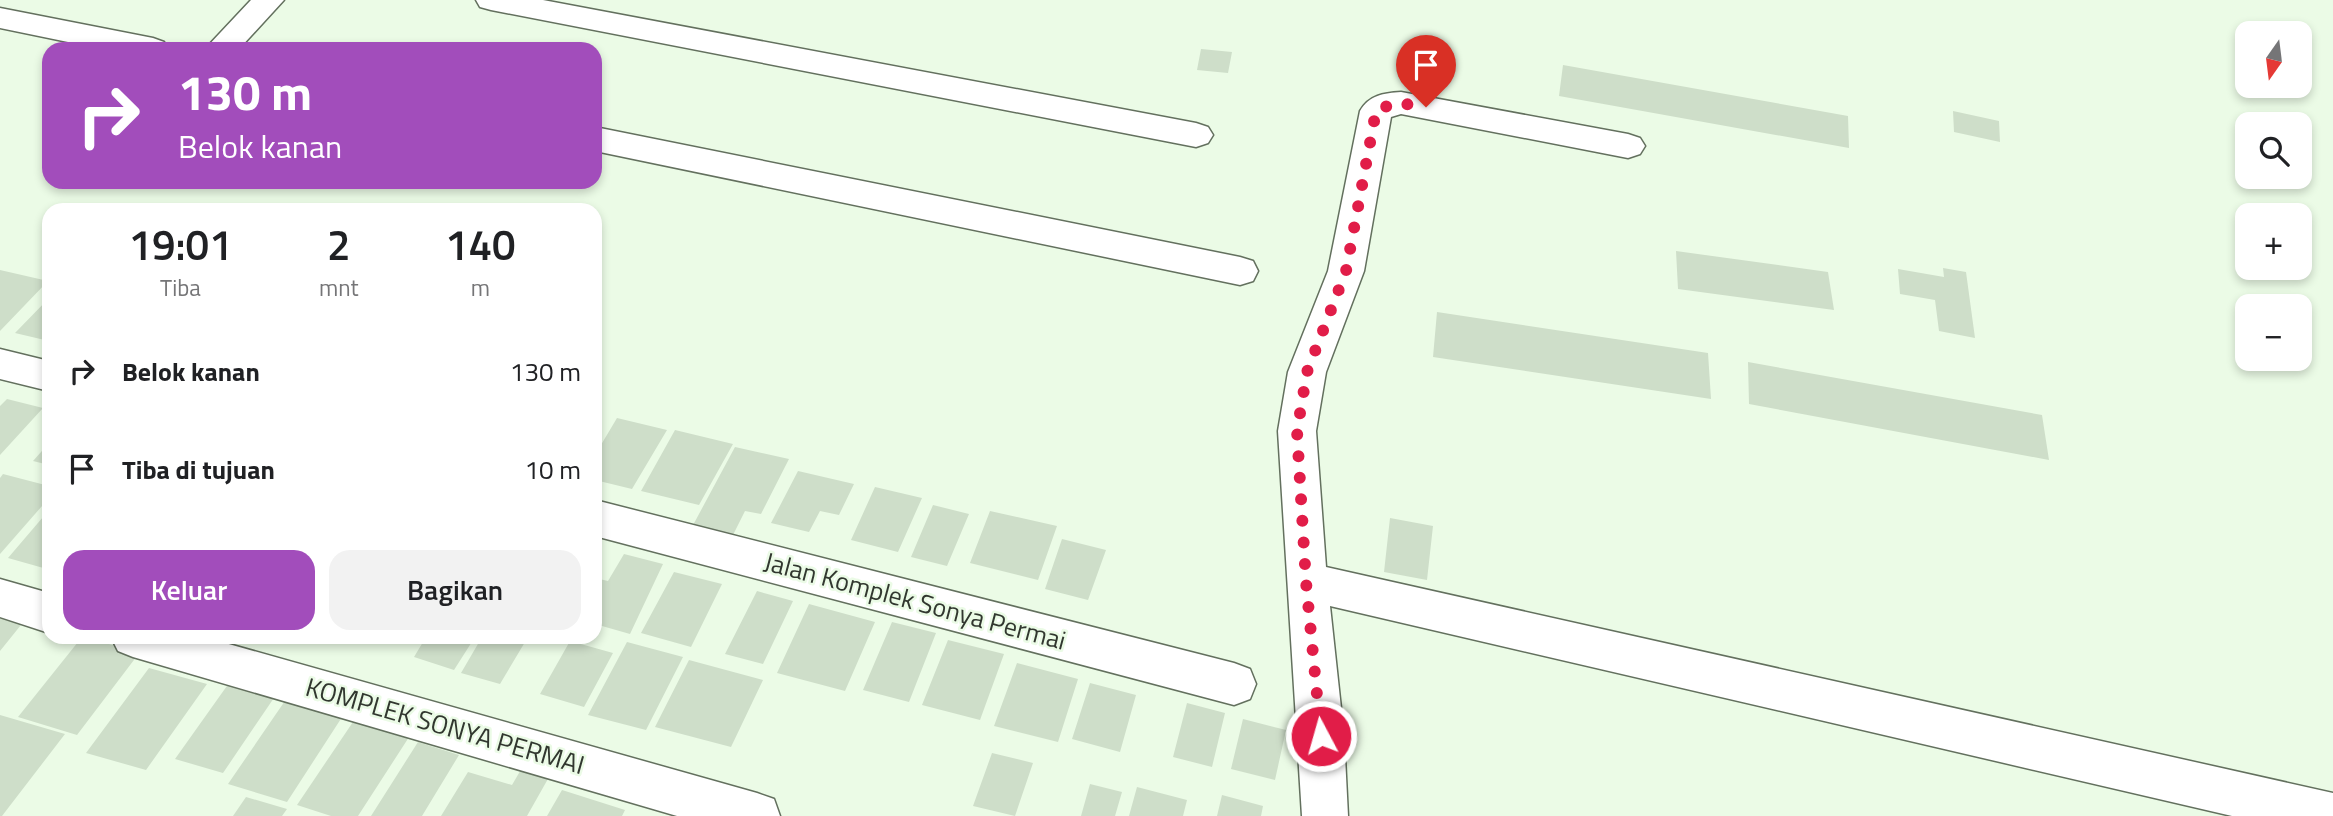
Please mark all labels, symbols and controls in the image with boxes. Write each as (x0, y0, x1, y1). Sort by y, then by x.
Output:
north arrow (2235, 21, 2312, 98)
map controls (2235, 21, 2312, 371)
pin (1396, 35, 1456, 107)
icon: arrive (1407, 46, 1445, 84)
text: 130 m (178, 54, 312, 129)
icon: right (63, 70, 154, 161)
button: search (2235, 112, 2312, 189)
text: Belok kanan (178, 122, 342, 170)
button: + (2235, 203, 2312, 280)
text: 19:01 (128, 212, 233, 276)
text: 2 (327, 212, 351, 276)
text: 140 (445, 212, 516, 276)
text: Tiba (160, 270, 201, 305)
text: mnt (319, 270, 359, 305)
text: m (471, 270, 490, 305)
button: − (2235, 294, 2312, 371)
icon: right (63, 352, 101, 390)
text: Belok kanan (122, 352, 260, 391)
text: 130 m (510, 352, 581, 391)
icon: arrive (63, 450, 101, 488)
text: Tiba di tujuan (122, 450, 275, 489)
text: 10 m (524, 450, 581, 489)
street label: Jalan Komplek Sonya Permai (760, 541, 1070, 660)
button: Keluar (63, 550, 315, 630)
button: Bagikan (329, 550, 581, 630)
street label: KOMPLEK SONYA PERMAI (301, 667, 589, 784)
position arrow (1284, 699, 1358, 773)

